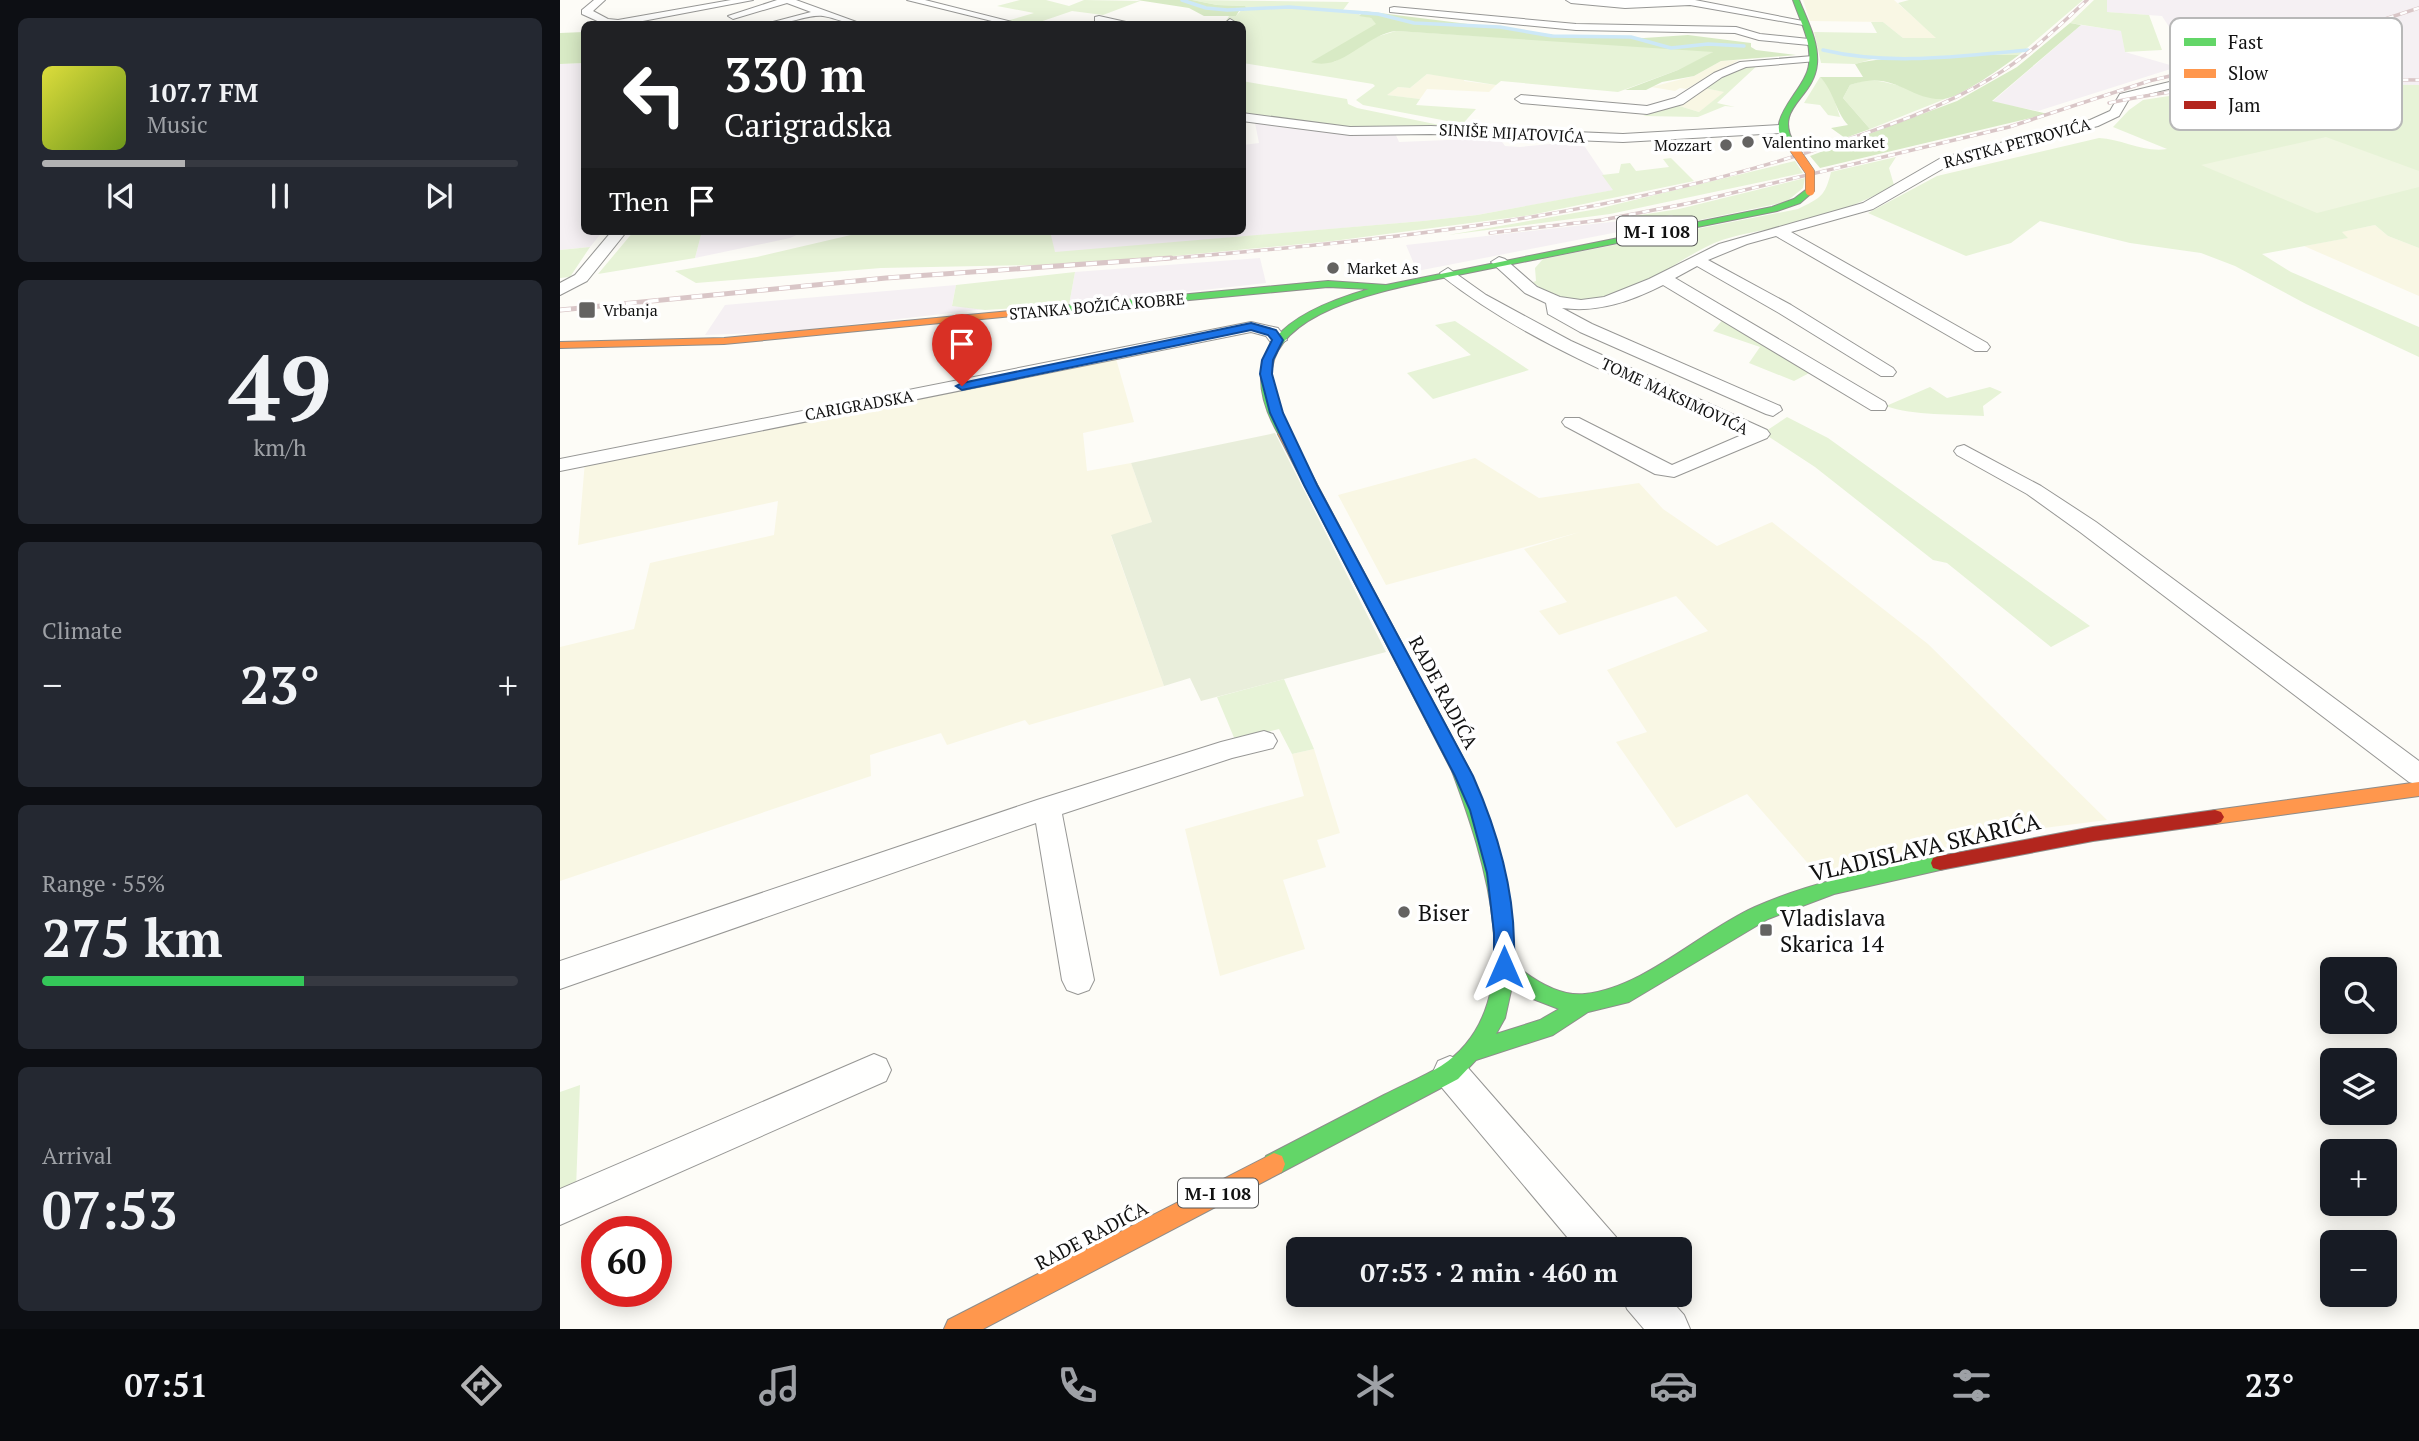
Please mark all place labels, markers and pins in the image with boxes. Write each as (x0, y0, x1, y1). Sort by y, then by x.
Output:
place label: Valentino market (1762, 131, 1885, 153)
place label: Mozzart (1654, 134, 1712, 156)
marker: Valentino market (1740, 134, 1756, 150)
marker: Mozzart (1718, 137, 1734, 153)
place label: Market As (1347, 257, 1419, 279)
marker: Market As (1325, 260, 1341, 276)
place label: Vrbanja (603, 299, 658, 321)
marker: Vrbanja (577, 300, 597, 320)
pin (932, 314, 992, 386)
place label: Biser (1418, 897, 1470, 928)
place label: Vladislava Skarica 14 (1780, 902, 1886, 959)
marker: Biser (1396, 904, 1412, 920)
marker: Vladislava Skarica 14 (1758, 922, 1774, 938)

